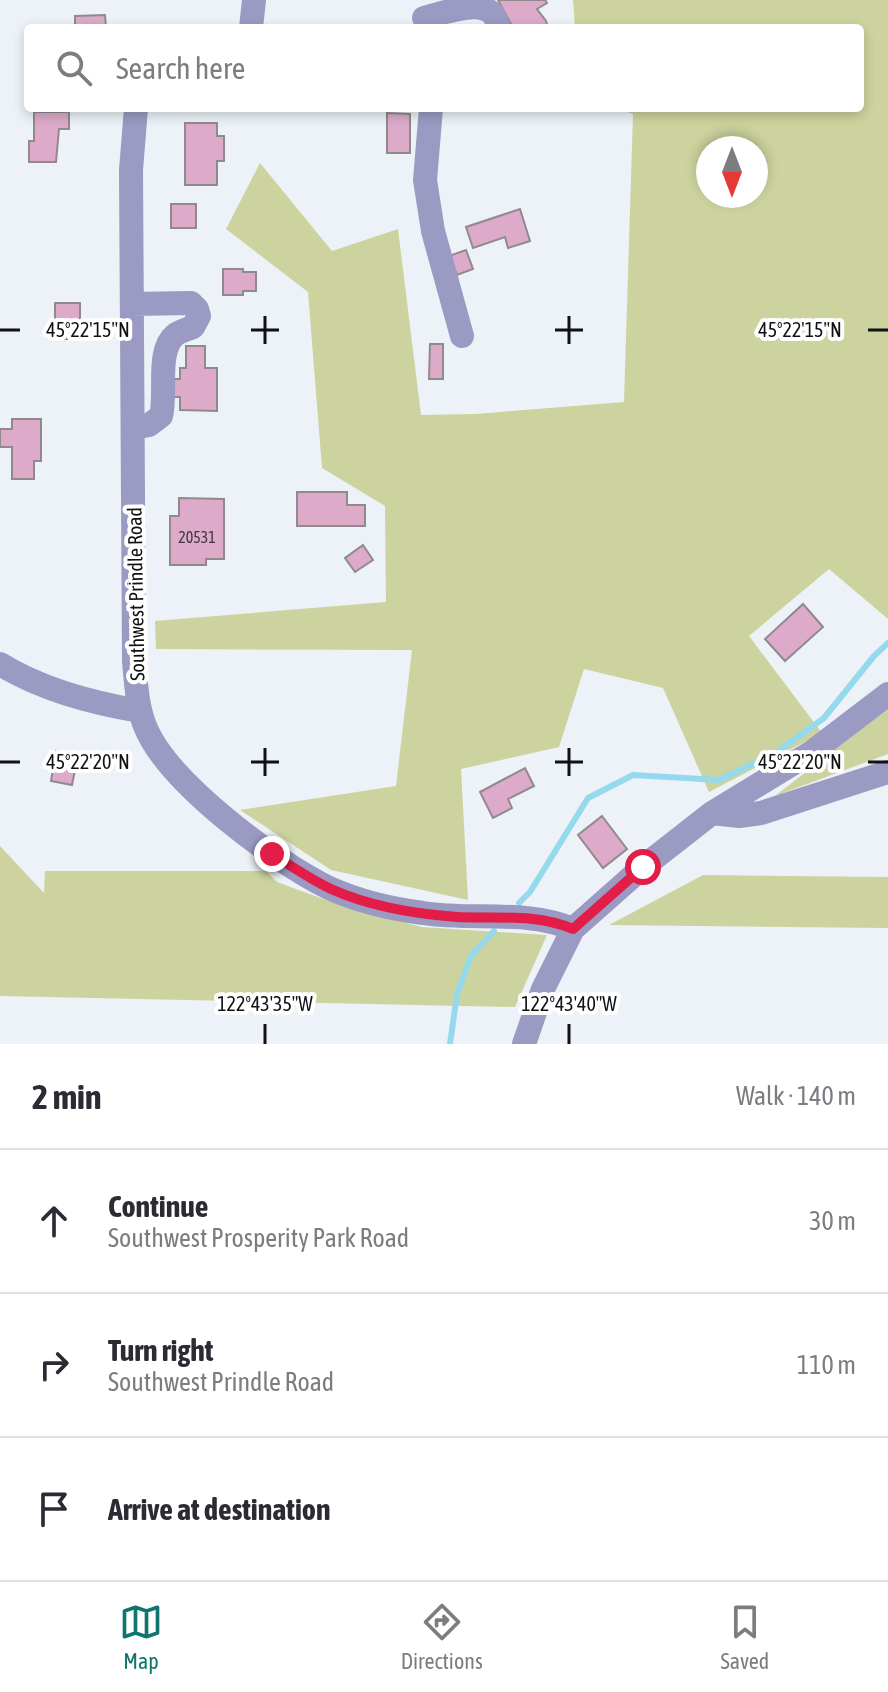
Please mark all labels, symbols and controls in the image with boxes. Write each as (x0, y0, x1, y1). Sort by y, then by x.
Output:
search box (24, 24, 864, 112)
icon: search (52, 46, 96, 90)
text: Search here (116, 51, 245, 85)
north arrow (696, 136, 768, 208)
text: 45°22'15"N (46, 318, 130, 341)
text: 45°22'15"N (758, 318, 842, 341)
street label: Southwest Prindle Road (122, 507, 149, 681)
house number: 20531 (178, 528, 216, 546)
text: 45°22'20"N (46, 750, 130, 773)
text: 45°22'20"N (758, 750, 842, 773)
route end (254, 836, 290, 872)
route start (625, 849, 661, 885)
text: 122°43'35"W (217, 992, 313, 1015)
text: 122°43'40"W (521, 992, 617, 1015)
text: 2 min (32, 1077, 101, 1116)
text: Walk · 140 m (736, 1081, 856, 1111)
text: Continue (108, 1189, 208, 1223)
icon: ahead (32, 1199, 76, 1243)
text: 30 m (809, 1206, 856, 1236)
text: Southwest Prosperity Park Road (108, 1223, 409, 1253)
text: Turn right (108, 1333, 214, 1367)
icon: right (32, 1343, 76, 1387)
text: 110 m (797, 1350, 856, 1380)
text: Southwest Prindle Road (108, 1367, 334, 1397)
icon: arrive (32, 1487, 76, 1531)
text: Arrive at destination (108, 1492, 330, 1526)
tab: Map (119, 1600, 163, 1674)
tab: Directions (401, 1600, 483, 1674)
tab: Saved (720, 1600, 769, 1674)

